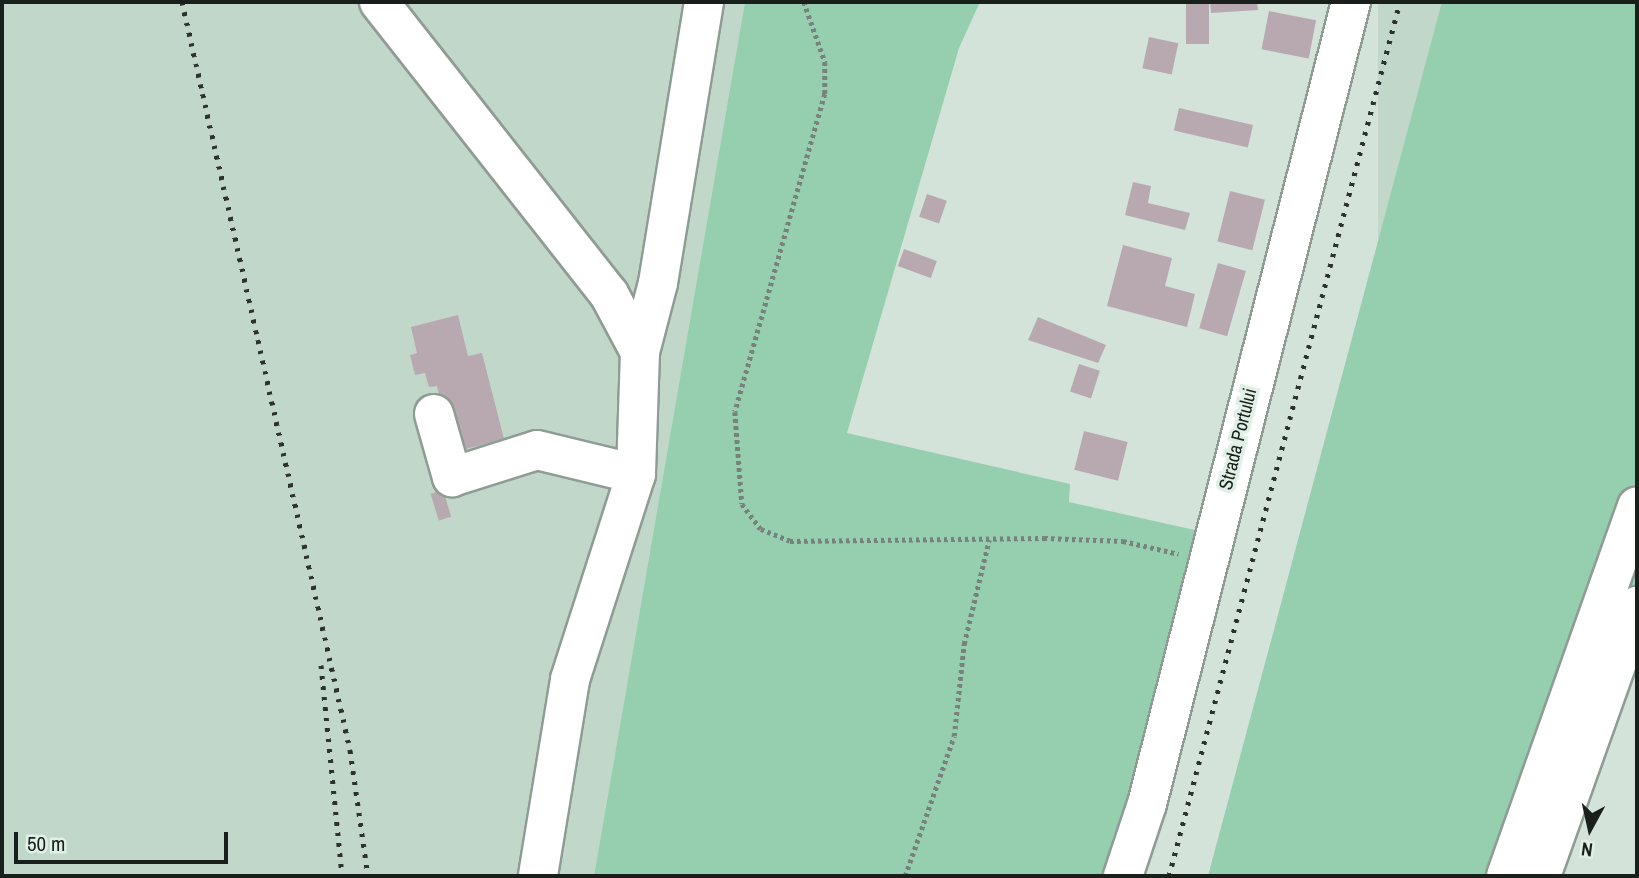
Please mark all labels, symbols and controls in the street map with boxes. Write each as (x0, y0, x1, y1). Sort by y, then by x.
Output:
street label: Strada Portului (1214, 386, 1262, 492)
north arrow (1555, 794, 1625, 864)
scale bar (18, 818, 231, 862)
text: 50 m (27, 829, 65, 858)
text: N (1580, 836, 1594, 863)

